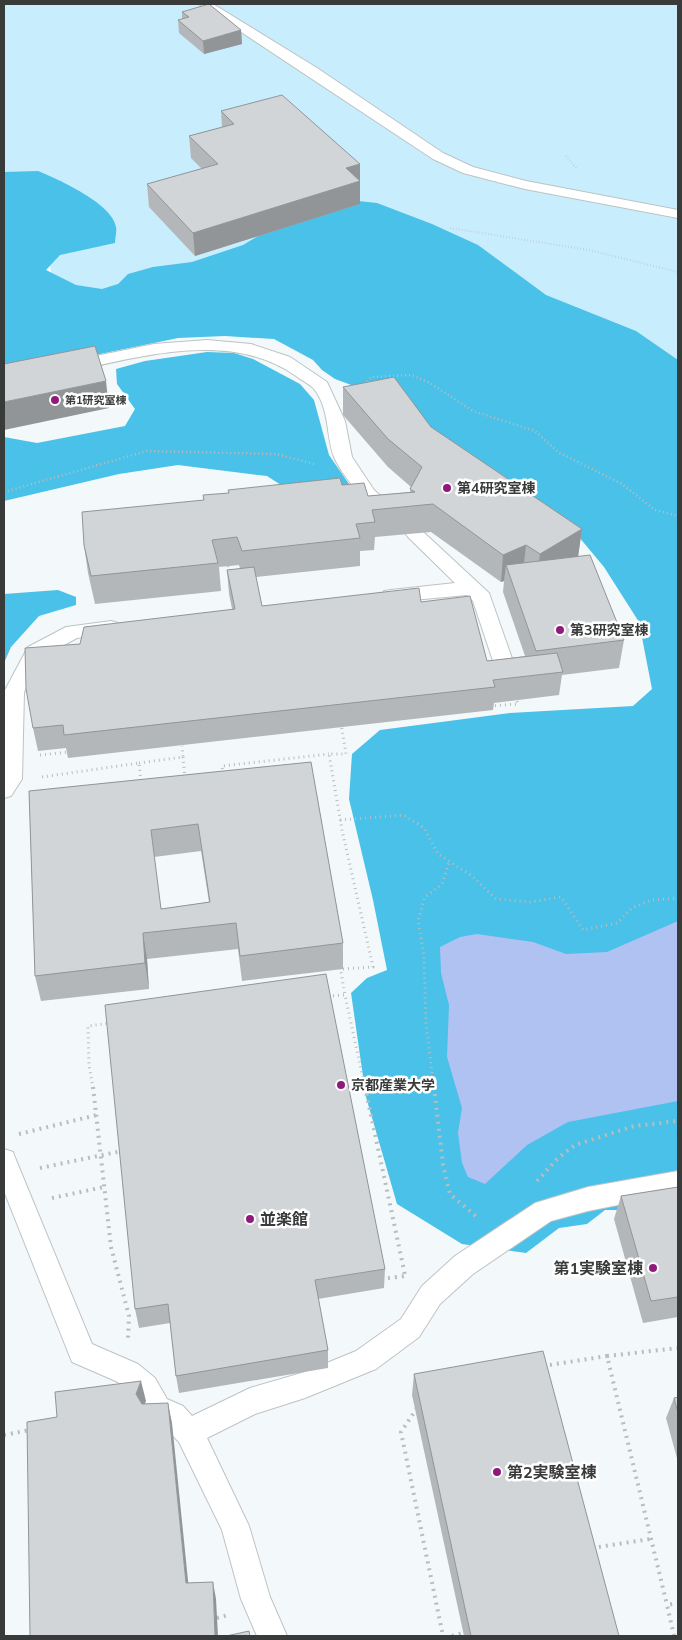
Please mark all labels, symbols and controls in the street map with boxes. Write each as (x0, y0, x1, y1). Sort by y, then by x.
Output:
place label: 第1研究室棟 (65, 393, 127, 407)
marker: 第1研究室棟 (49, 394, 61, 406)
place label: 第4研究室棟 (457, 479, 535, 497)
marker: 第4研究室棟 (441, 482, 453, 494)
place label: 第3研究室棟 (570, 621, 648, 639)
marker: 第3研究室棟 (554, 624, 566, 636)
place label: 京都産業大学 (351, 1076, 435, 1094)
marker: 京都産業大学 (335, 1079, 347, 1091)
place label: 並楽館 (260, 1209, 308, 1229)
marker: 並楽館 (244, 1213, 256, 1225)
place label: 第1実験室棟 (553, 1258, 643, 1278)
marker: 第1実験室棟 (647, 1262, 659, 1274)
place label: 第2実験室棟 (507, 1462, 597, 1482)
marker: 第2実験室棟 (491, 1466, 503, 1478)

